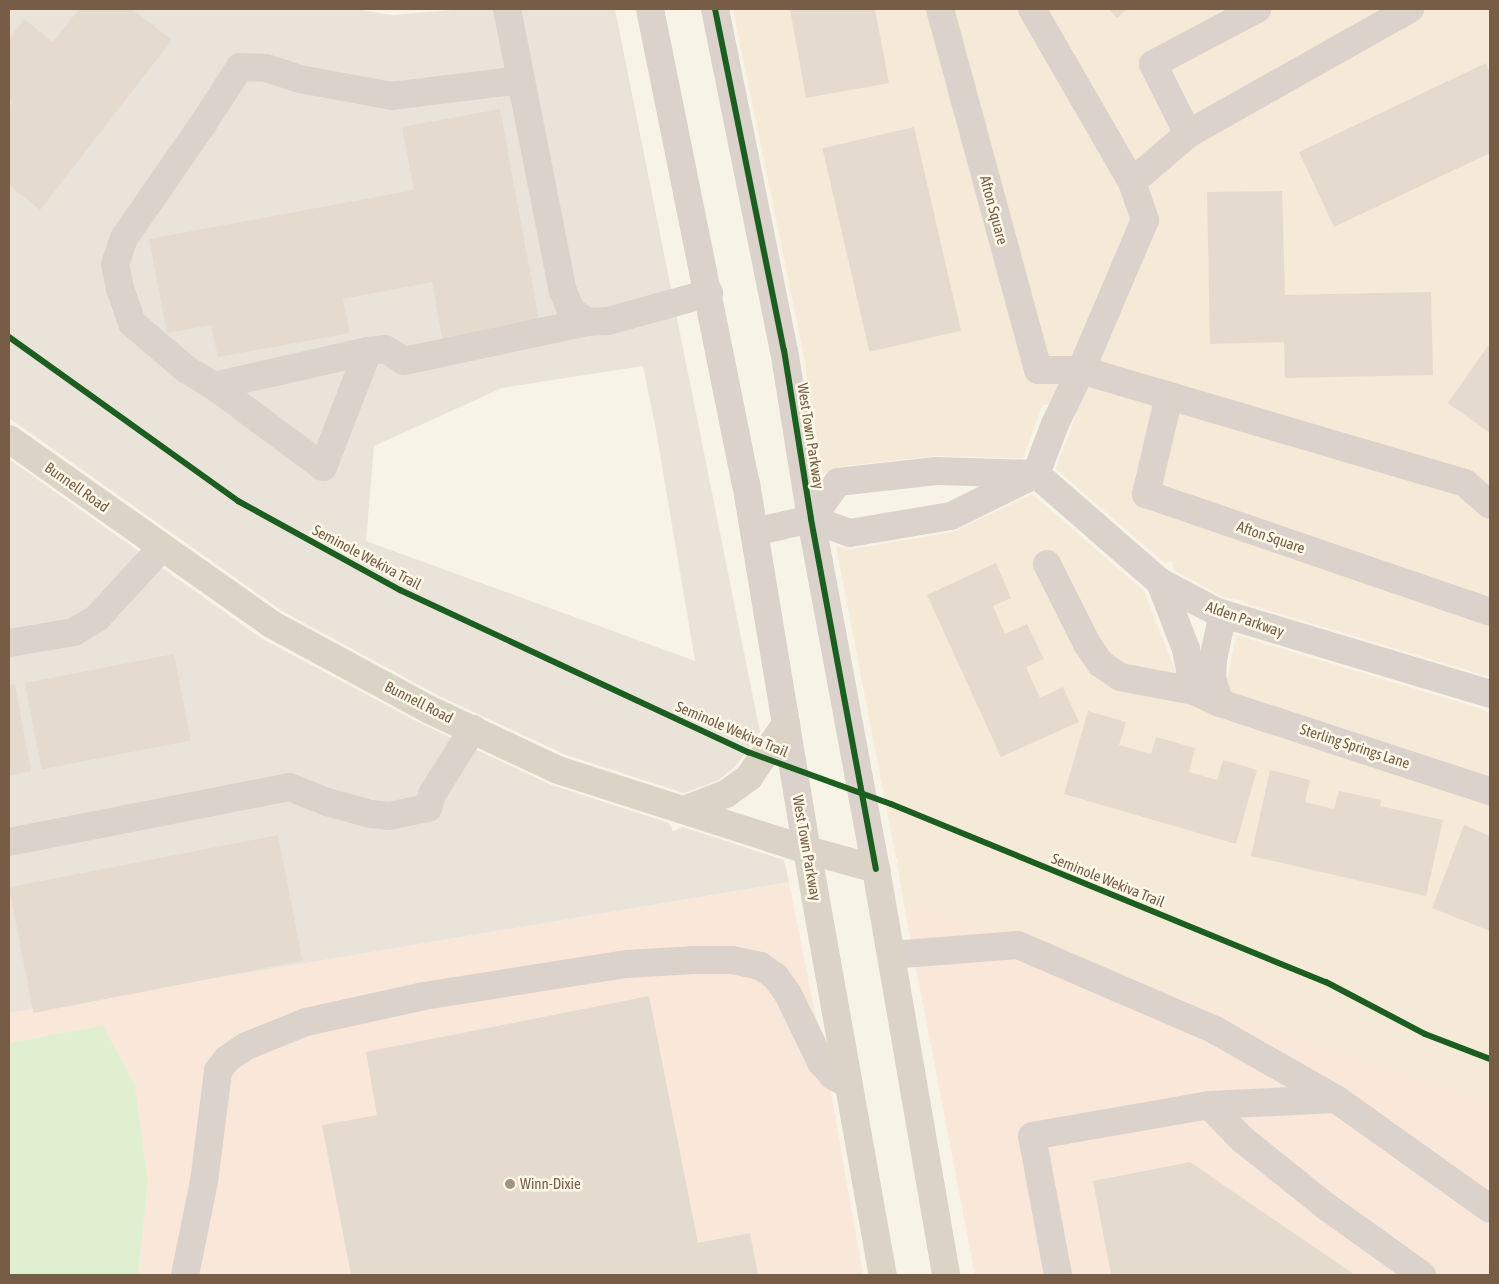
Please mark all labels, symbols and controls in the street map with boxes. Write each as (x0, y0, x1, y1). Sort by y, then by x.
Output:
street label: Afton Square (976, 173, 1012, 247)
street label: West Town Parkway (794, 382, 828, 490)
street label: Bunnell Road (41, 458, 113, 516)
street label: Afton Square (1235, 517, 1307, 557)
street label: Seminole Wekiva Trail (310, 521, 424, 593)
street label: Alden Parkway (1204, 597, 1286, 641)
street label: Bunnell Road (382, 677, 456, 727)
street label: Seminole Wekiva Trail (673, 697, 791, 761)
street label: Sterling Springs Lane (1298, 720, 1412, 772)
street label: West Town Parkway (789, 794, 825, 902)
street label: Seminole Wekiva Trail (1049, 849, 1167, 911)
place label: Winn-Dixie (520, 1175, 581, 1193)
marker: Winn-Dixie (504, 1178, 516, 1190)

